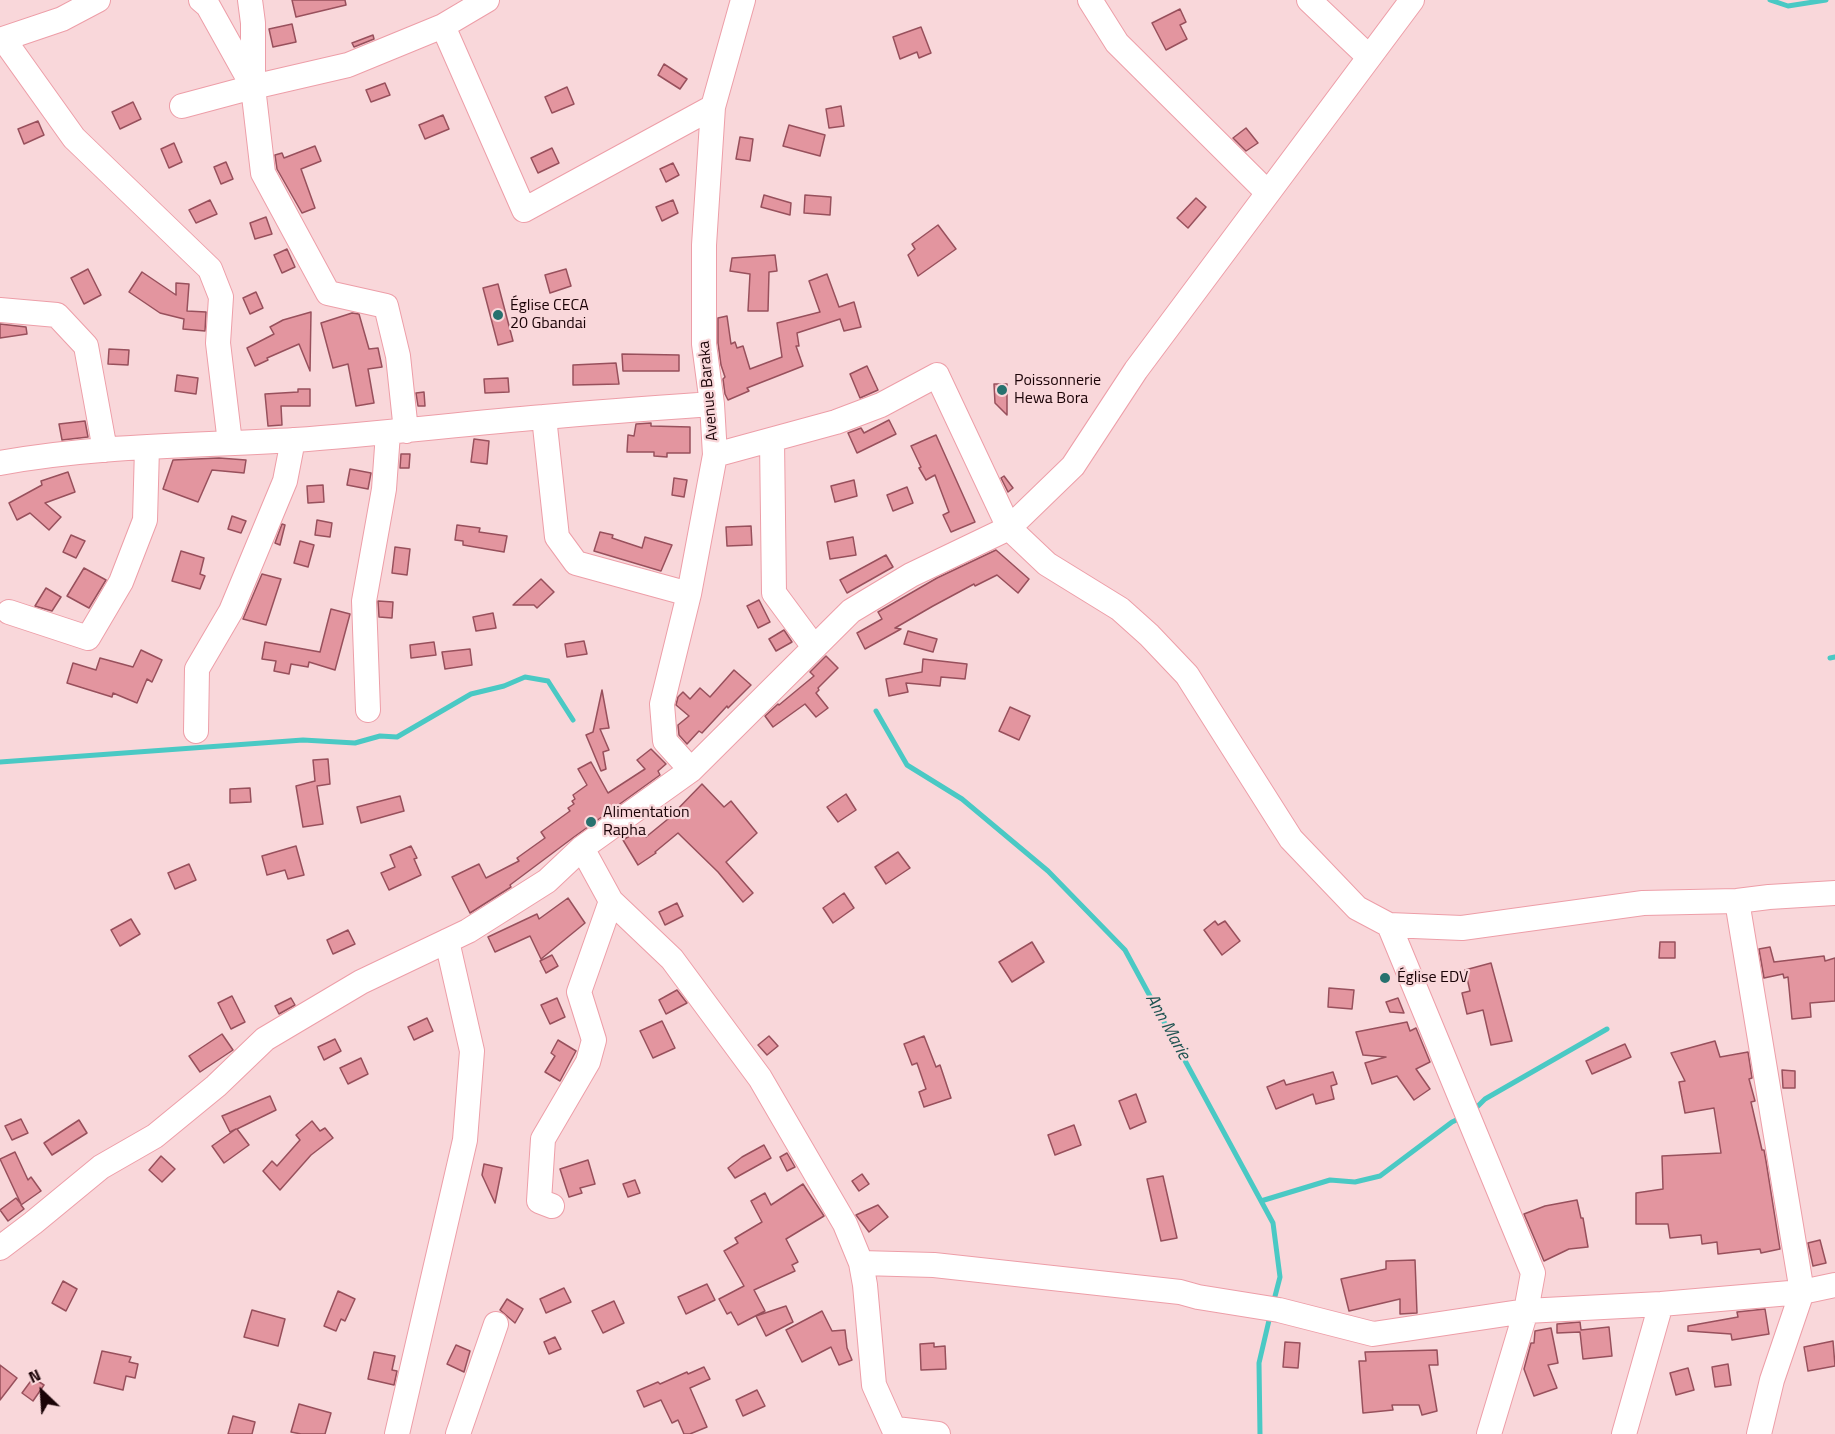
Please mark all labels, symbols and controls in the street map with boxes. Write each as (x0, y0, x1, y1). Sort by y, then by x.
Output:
place label: Église CECA 20 Gbandai (510, 296, 589, 334)
marker: Église CECA 20 Gbandai (491, 308, 505, 322)
street label: Avenue Baraka (695, 340, 723, 442)
place label: Poissonnerie Hewa Bora (1014, 371, 1101, 409)
marker: Poissonnerie Hewa Bora (995, 383, 1009, 397)
place label: Alimentation Rapha (603, 803, 690, 841)
marker: Alimentation Rapha (584, 815, 598, 829)
place label: Église EDV (1397, 968, 1468, 988)
marker: Église EDV (1378, 971, 1392, 985)
water label: Ann Marie (1140, 990, 1194, 1064)
north arrow (12, 1362, 72, 1422)
text: N (24, 1362, 44, 1389)

